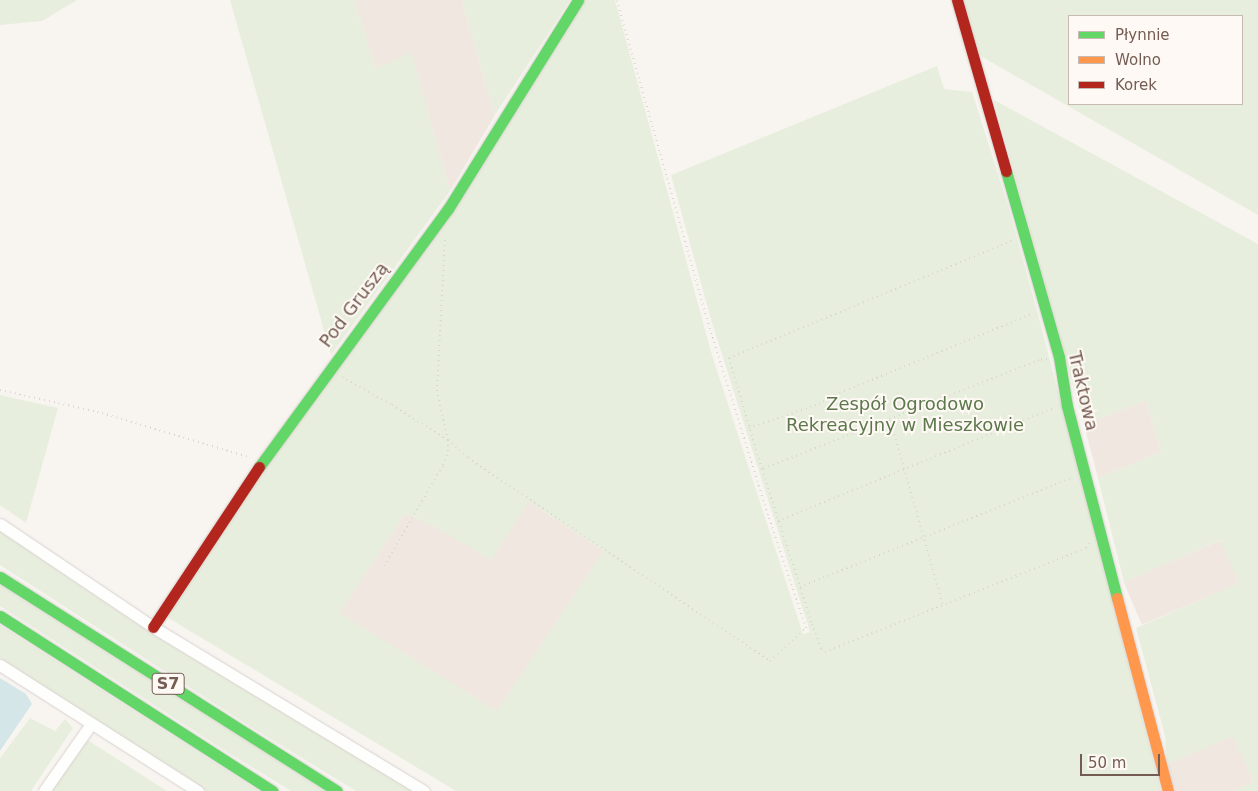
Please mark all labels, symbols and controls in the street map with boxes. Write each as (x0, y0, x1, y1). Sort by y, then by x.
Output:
legend (1068, 15, 1243, 105)
text: Płynnie (1115, 26, 1170, 44)
text: Wolno (1115, 51, 1161, 69)
text: Korek (1115, 76, 1157, 94)
street label: Pod Gruszą (315, 258, 393, 352)
street label: Traktowa (1063, 349, 1103, 433)
park label: Zespół Ogrodowo Rekreacyjny w Mieszkowie (786, 394, 1024, 436)
road number: S7 (150, 671, 186, 698)
scale bar (1083, 744, 1163, 776)
text: 50 m (1088, 754, 1126, 772)

